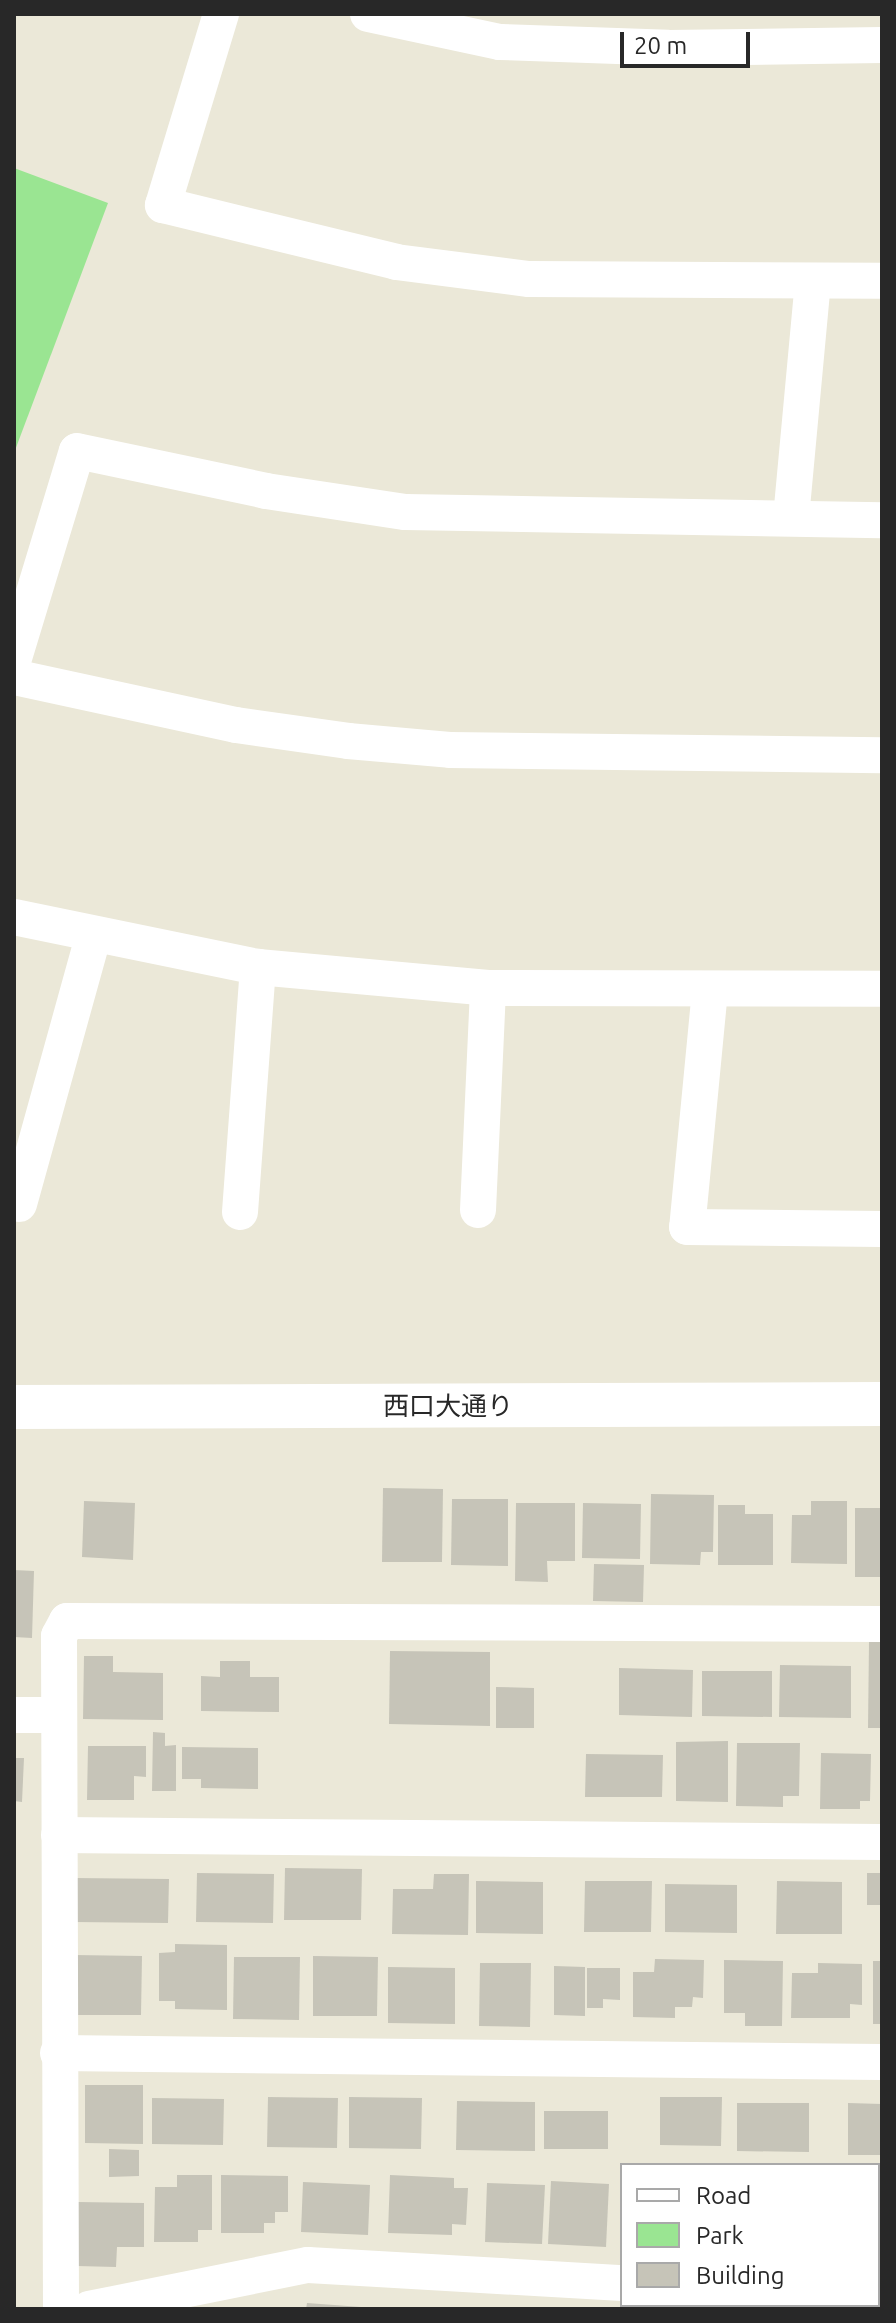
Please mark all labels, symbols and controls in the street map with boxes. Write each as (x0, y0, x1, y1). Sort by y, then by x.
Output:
scale bar (624, 16, 754, 66)
text: 20 m (634, 32, 687, 59)
street label: 西口大通り (383, 1390, 513, 1422)
legend (620, 2163, 880, 2307)
text: Road (696, 2182, 751, 2209)
text: Park (696, 2222, 744, 2249)
text: Building (696, 2262, 784, 2289)

